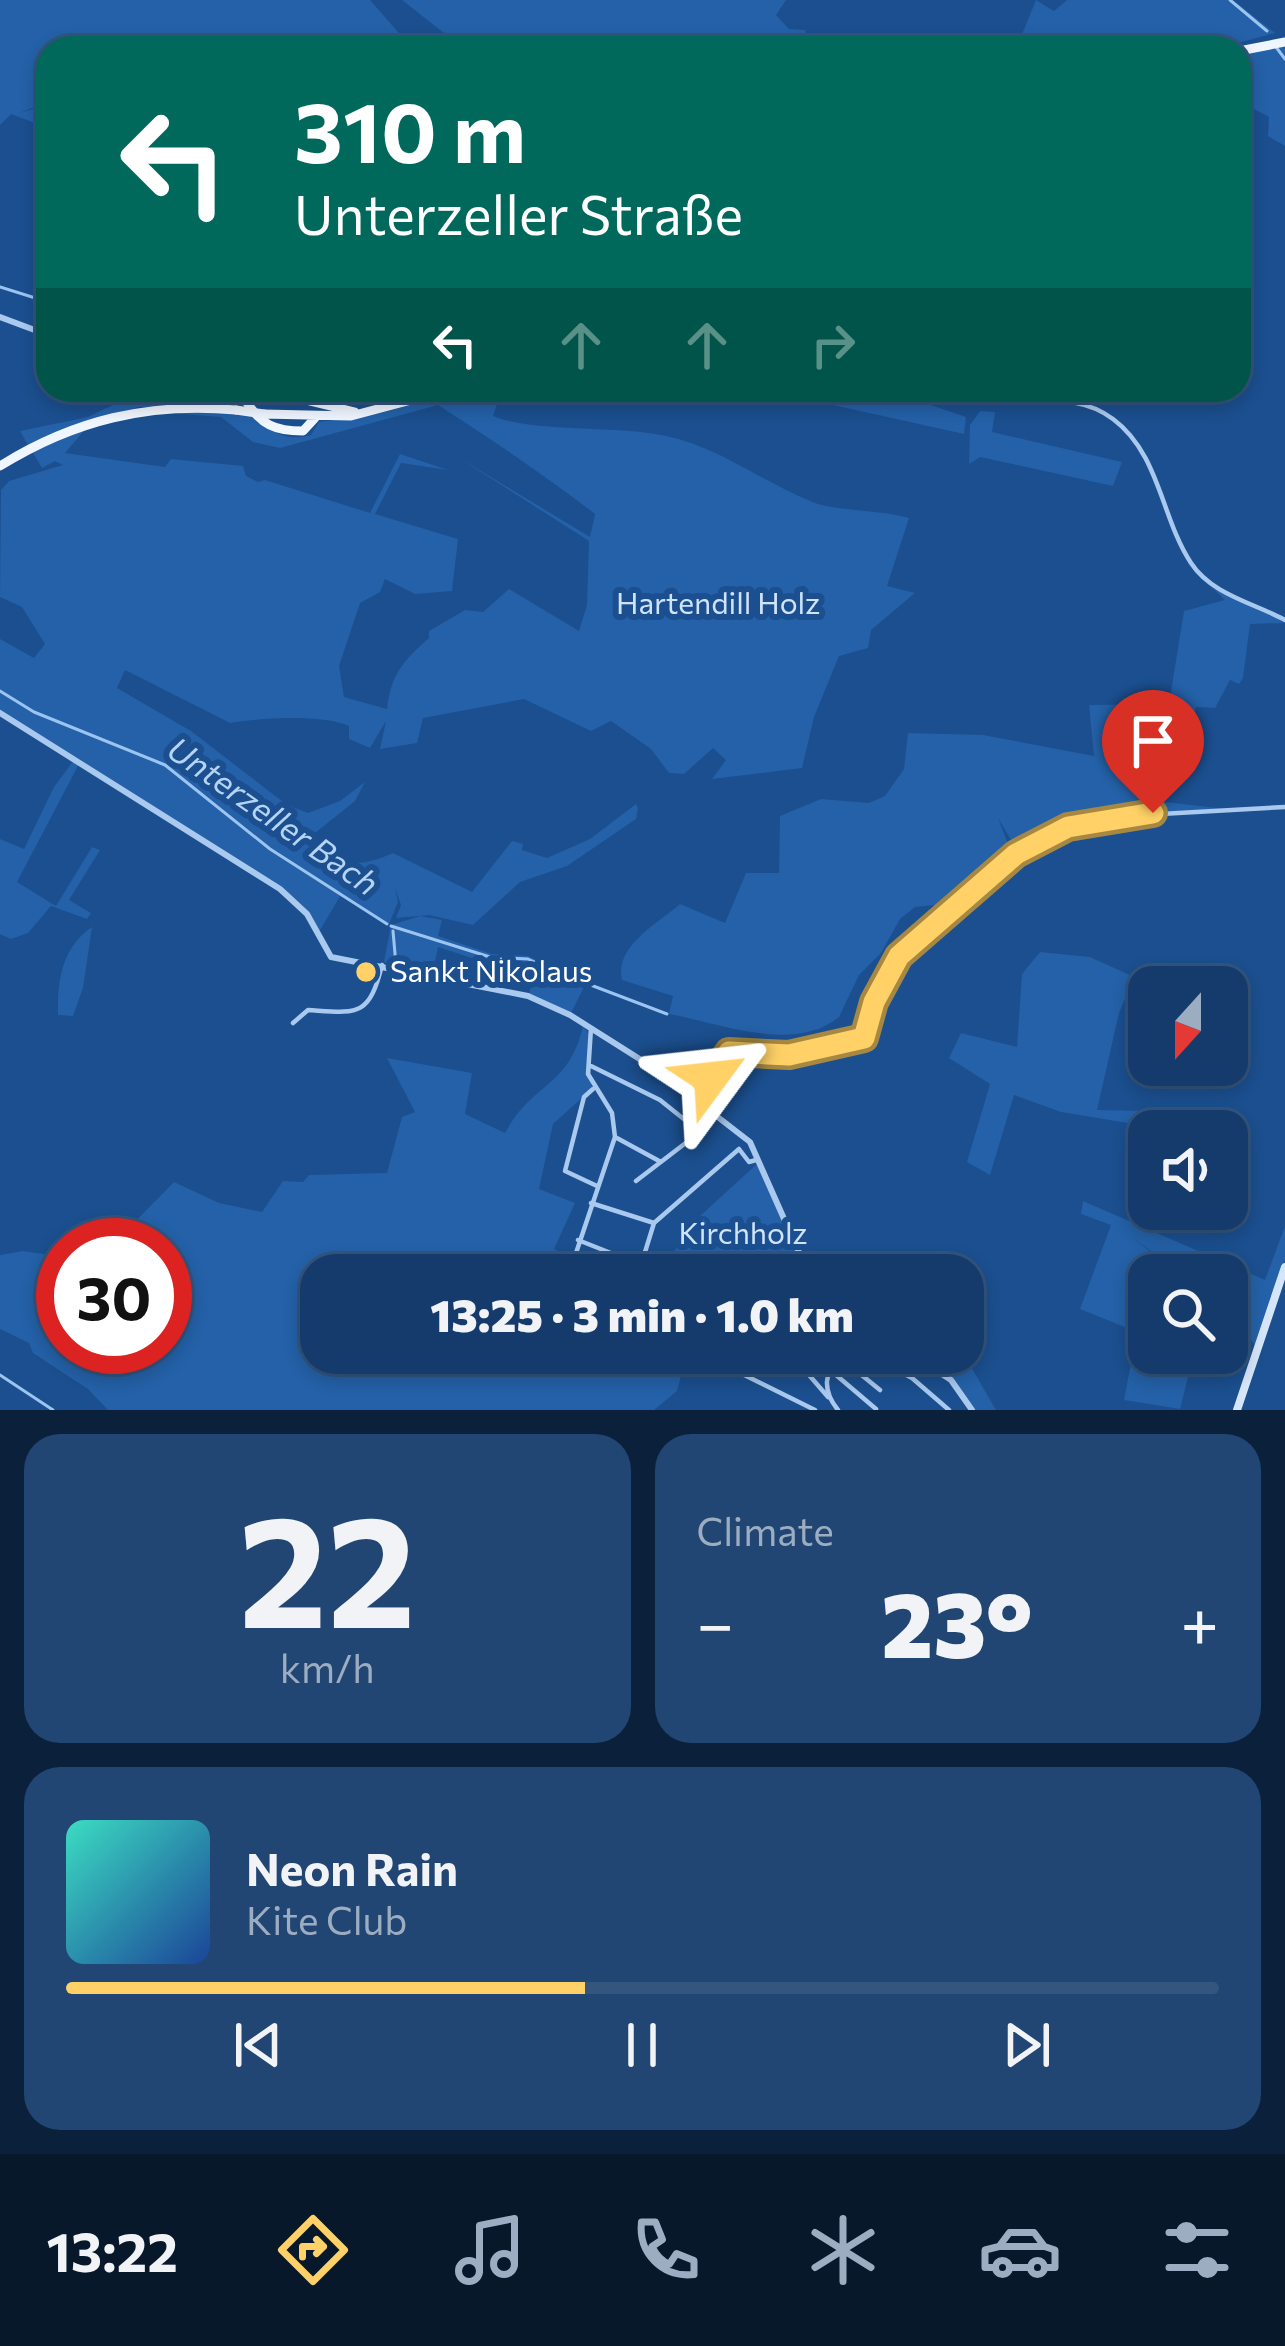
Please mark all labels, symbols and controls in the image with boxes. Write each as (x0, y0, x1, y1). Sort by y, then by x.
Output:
text: 310 m (294, 78, 526, 180)
icon: left (96, 84, 252, 240)
text: Unterzeller Straße (294, 180, 743, 246)
icon: left (422, 312, 488, 378)
icon: ahead (548, 312, 614, 378)
icon: ahead (674, 312, 740, 378)
icon: right (800, 312, 866, 378)
park label: Hartendill Holz (616, 583, 820, 620)
pin (1102, 690, 1204, 813)
icon: arrive (1120, 708, 1186, 774)
water label: Unterzeller Bach (160, 727, 387, 903)
place label: Sankt Nikolaus (390, 951, 592, 988)
marker: Sankt Nikolaus (353, 959, 379, 985)
north arrow (1128, 966, 1248, 1086)
map controls (1128, 966, 1248, 1374)
position arrow (648, 1015, 774, 1141)
button: sound (1128, 1110, 1248, 1230)
park label: Kirchholz (679, 1213, 807, 1250)
speed limit sign: 30 (36, 1218, 192, 1374)
button: search (1128, 1254, 1248, 1374)
text: 13:25 · 3 min · 1.0 km (430, 1286, 854, 1341)
text: 22 (238, 1469, 416, 1660)
text: Climate (697, 1506, 834, 1554)
text: 23° (881, 1566, 1033, 1677)
text: − (697, 1581, 734, 1662)
text: + (1180, 1581, 1219, 1662)
text: km/h (280, 1643, 375, 1691)
text: Neon Rain (246, 1840, 458, 1895)
text: Kite Club (246, 1895, 407, 1943)
icon: previous (225, 2012, 291, 2078)
icon: pause (609, 2012, 675, 2078)
icon: next (994, 2012, 1060, 2078)
icon: directions (271, 2208, 355, 2292)
icon: music (448, 2208, 532, 2292)
icon: phone (624, 2208, 708, 2292)
icon: climate (801, 2208, 885, 2292)
icon: car (978, 2208, 1062, 2292)
icon: filters (1155, 2208, 1239, 2292)
text: 13:22 (46, 2217, 178, 2283)

